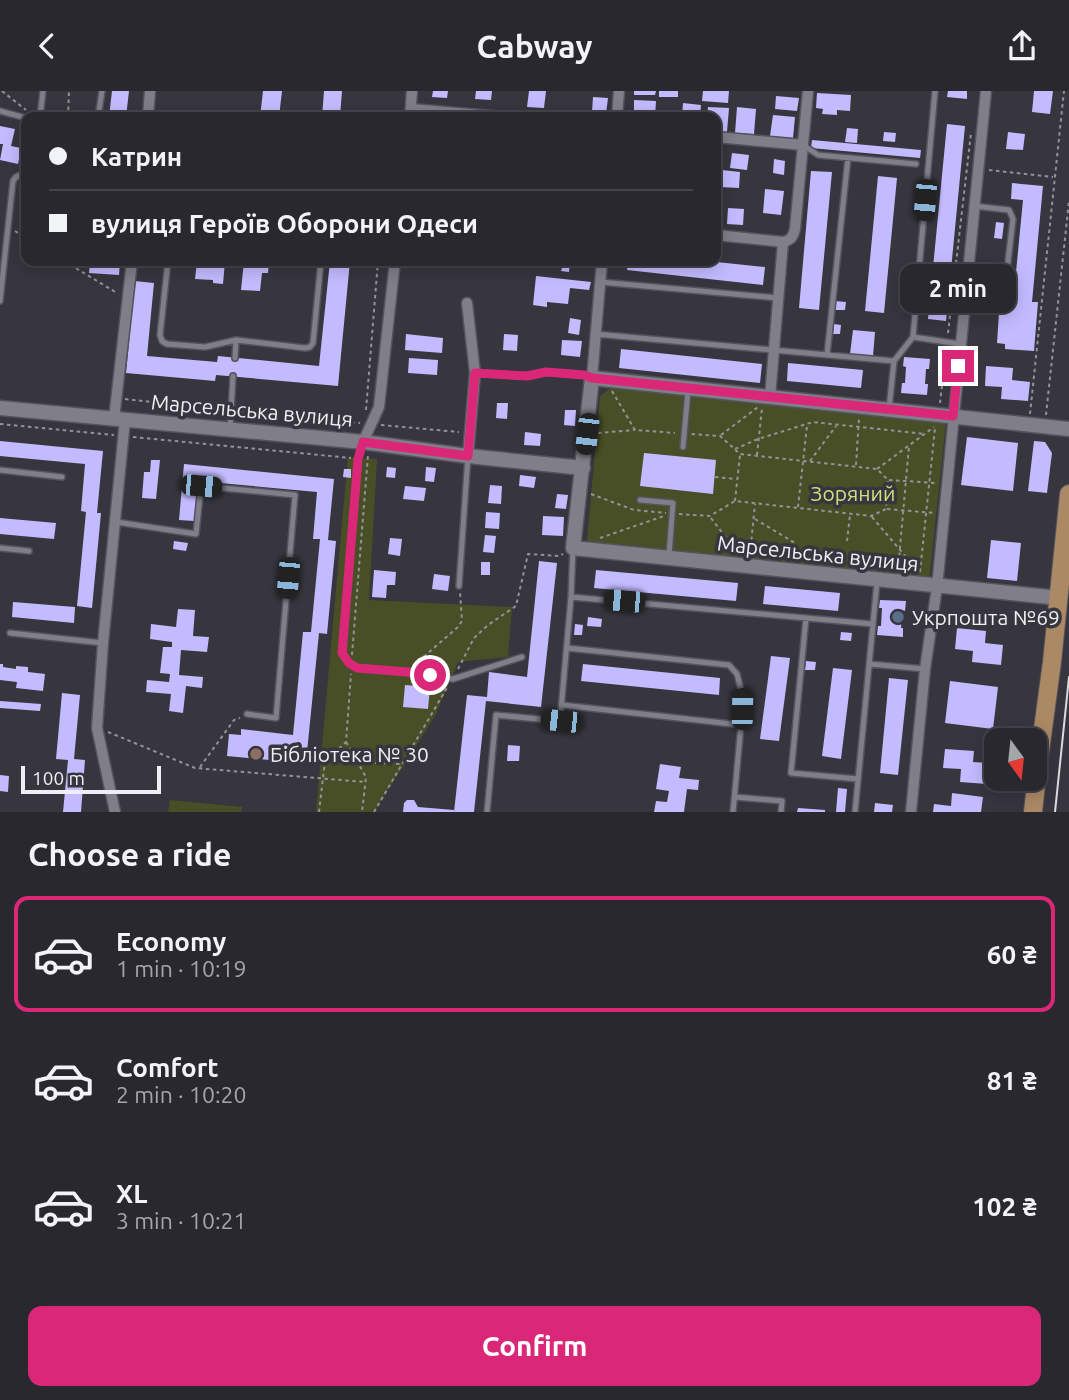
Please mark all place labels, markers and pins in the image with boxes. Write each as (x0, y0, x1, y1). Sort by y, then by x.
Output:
place label: Укрпошта №69 (912, 605, 1060, 629)
marker: Укрпошта №69 (890, 609, 906, 625)
place label: Бібліотека № 30 (270, 742, 429, 766)
marker: Бібліотека № 30 (248, 746, 264, 762)

